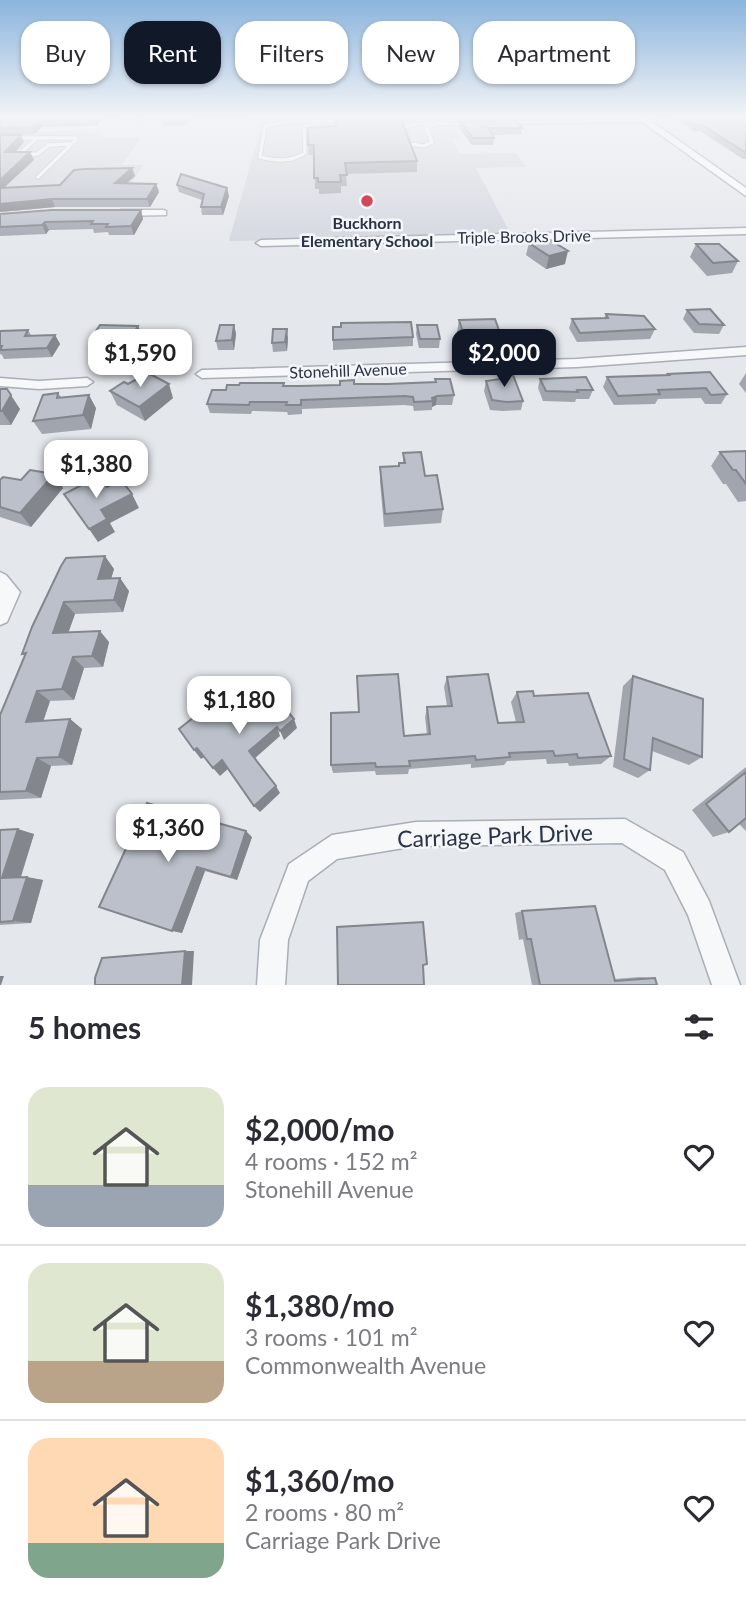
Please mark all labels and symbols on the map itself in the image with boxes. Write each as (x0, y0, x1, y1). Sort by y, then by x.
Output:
marker: Buckhorn Elementary School (359, 193, 375, 209)
place label: Buckhorn Elementary School (301, 213, 433, 250)
street label: Triple Brooks Drive (457, 225, 591, 247)
pin: $1,590 (83, 330, 197, 389)
pin: $2,000 (447, 330, 561, 389)
street label: Stonehill Avenue (289, 358, 407, 382)
pin: $1,380 (39, 440, 153, 500)
pin: $1,180 (182, 676, 296, 736)
pin: $1,360 (111, 804, 225, 864)
street label: Carriage Park Drive (397, 818, 593, 852)

